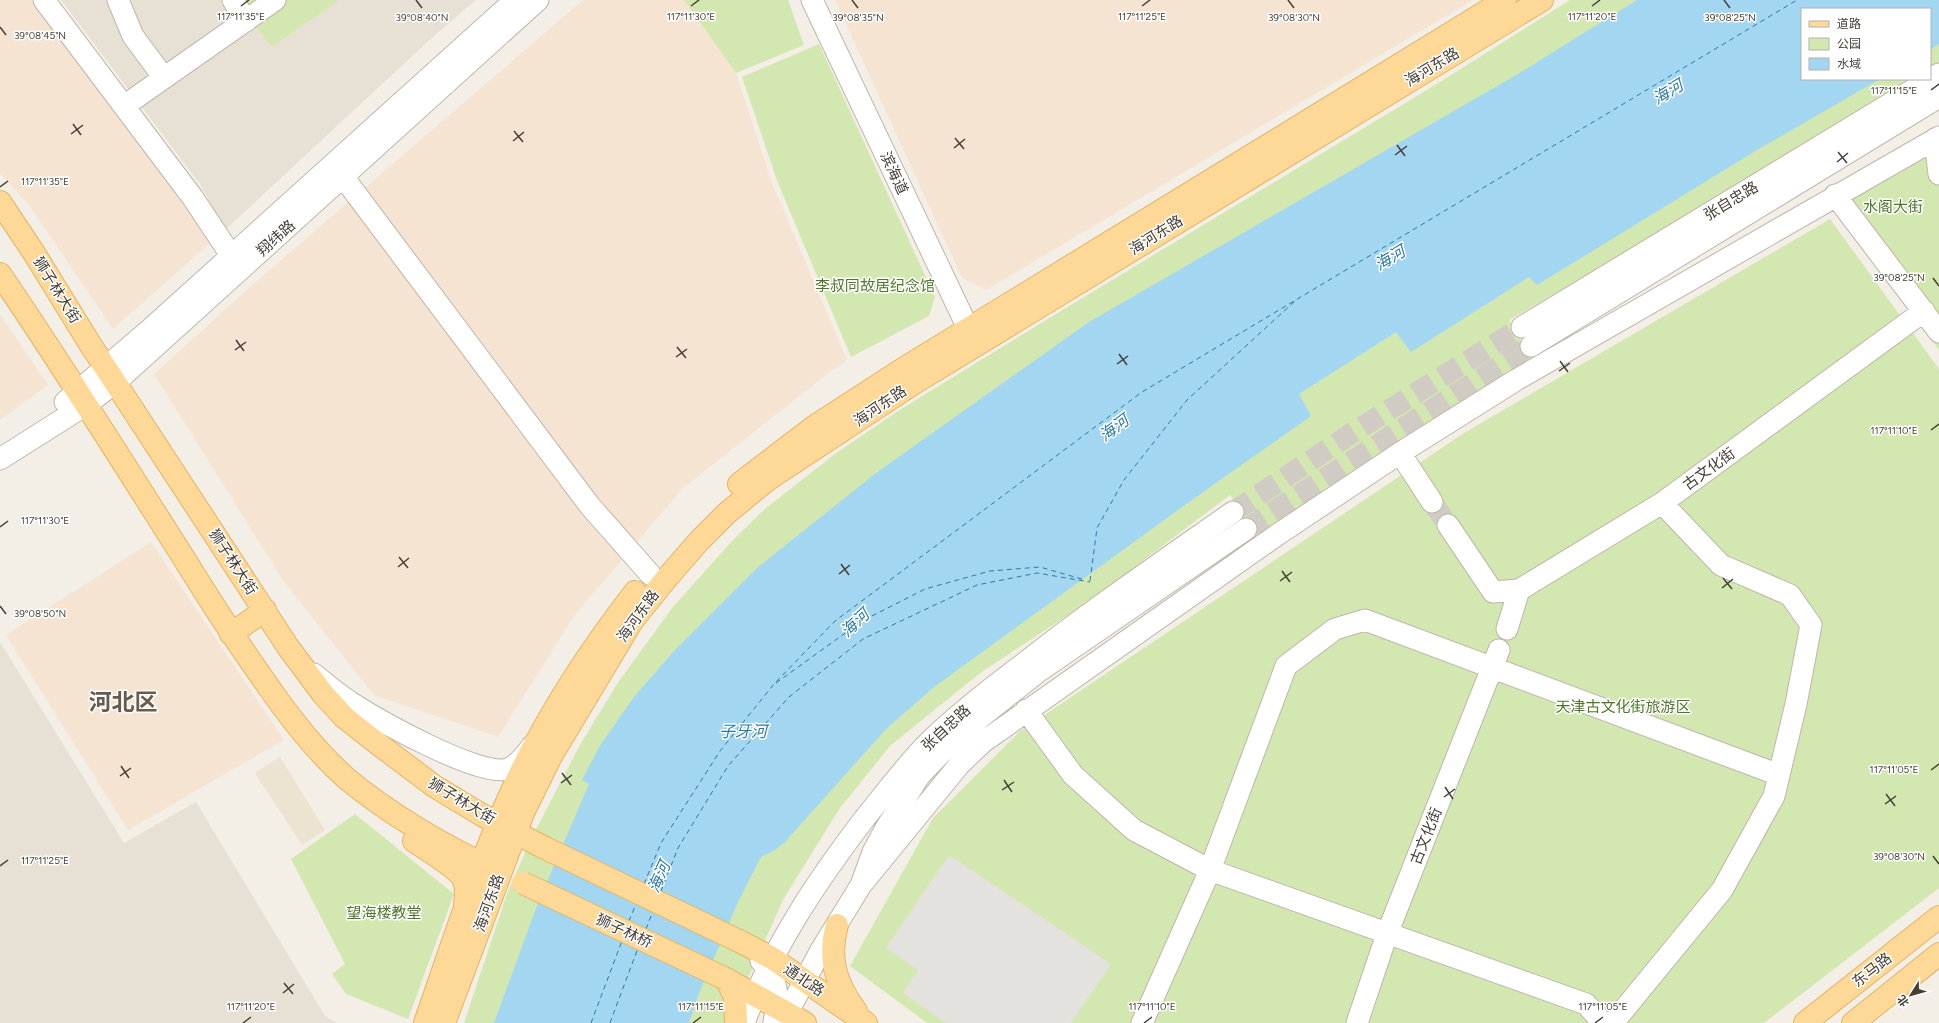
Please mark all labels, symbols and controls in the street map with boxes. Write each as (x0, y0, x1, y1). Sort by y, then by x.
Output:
legend (1801, 8, 1931, 80)
text: 117°11'35"E (217, 10, 265, 23)
text: 117°11'30"E (667, 10, 715, 23)
text: 117°11'25"E (1118, 10, 1166, 23)
text: 117°11'20"E (1568, 10, 1616, 23)
text: 39°08'40"N (396, 11, 448, 24)
text: 39°08'35"N (832, 11, 884, 24)
text: 39°08'30"N (1268, 11, 1320, 24)
text: 39°08'25"N (1704, 11, 1756, 24)
text: 道路 (1837, 17, 1861, 31)
text: 39°08'45"N (14, 29, 66, 42)
text: 公园 (1837, 37, 1861, 51)
street label: 海河东路 (1402, 44, 1462, 90)
text: 水域 (1837, 57, 1861, 71)
water label: 海河 (1649, 74, 1689, 108)
text: 117°11'15"E (1871, 84, 1917, 97)
street label: 滨海道 (876, 149, 912, 197)
text: 117°11'35"E (21, 175, 69, 188)
street label: 张自忠路 (1701, 178, 1761, 224)
park label: 水阁大街 (1863, 198, 1923, 216)
street label: 海河东路 (1126, 211, 1186, 259)
street label: 翔纬路 (253, 216, 299, 260)
water label: 海河 (1371, 240, 1411, 274)
street label: 狮子林大街 (29, 253, 85, 327)
text: 39°08'25"N (1873, 271, 1925, 284)
park label: 李叔同故居纪念馆 (815, 277, 935, 295)
street label: 海河东路 (850, 382, 910, 430)
water label: 海河 (1095, 409, 1135, 445)
text: 117°11'10"E (1870, 424, 1918, 437)
street label: 古文化街 (1679, 444, 1739, 494)
text: 117°11'30"E (21, 514, 69, 527)
street label: 狮子林大街 (205, 526, 261, 598)
street label: 海河东路 (613, 586, 663, 646)
water label: 海河 (837, 603, 875, 641)
text: 39°08'50"N (14, 607, 66, 620)
district label: 河北区 (89, 688, 158, 716)
park label: 天津古文化街旅游区 (1555, 698, 1691, 716)
street label: 张自忠路 (918, 701, 974, 755)
water label: 子牙河 (719, 722, 770, 741)
text: 117°11'05"E (1870, 763, 1919, 776)
street label: 狮子林大街 (425, 774, 499, 828)
street label: 古文化街 (1406, 805, 1446, 867)
text: 39°08'30"N (1873, 850, 1925, 863)
text: 117°11'25"E (21, 854, 69, 867)
water label: 海河 (644, 856, 675, 895)
street label: 海河东路 (470, 872, 508, 934)
park label: 望海楼教堂 (346, 904, 422, 922)
street label: 狮子林桥 (593, 910, 655, 952)
street label: 东马路 (1849, 949, 1895, 991)
street label: 通北路 (780, 960, 828, 1000)
north arrow (1891, 975, 1931, 1015)
text: 北 (1895, 992, 1912, 1009)
text: 117°11'20"E (227, 1000, 275, 1013)
text: 117°11'15"E (678, 1000, 724, 1013)
text: 117°11'10"E (1128, 1000, 1176, 1013)
text: 117°11'05"E (1579, 1000, 1628, 1013)

